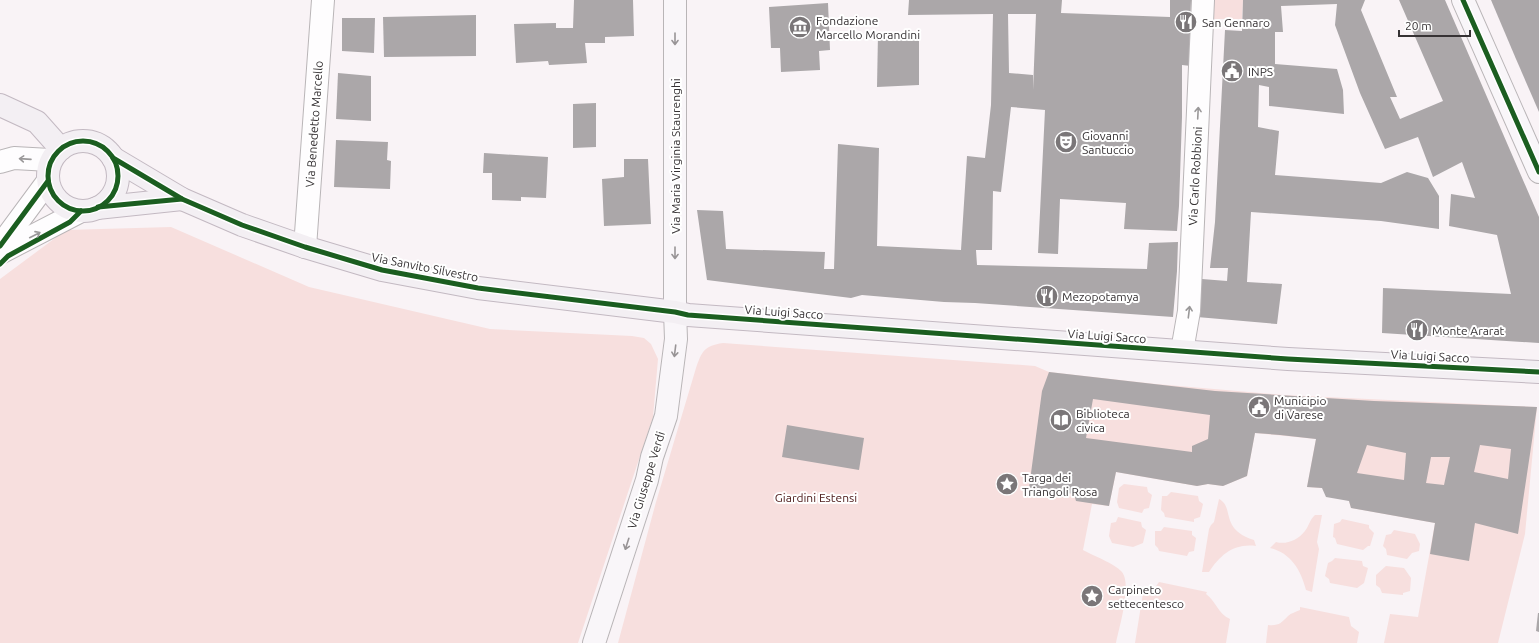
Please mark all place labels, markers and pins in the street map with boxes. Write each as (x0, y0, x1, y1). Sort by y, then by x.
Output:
restaurant icon: San Gennaro (1173, 9, 1199, 35)
museum icon: Fondazione Marcello Morandini (787, 14, 813, 40)
place label: Fondazione Marcello Morandini (816, 14, 920, 41)
place label: San Gennaro (1202, 16, 1270, 29)
public building icon: INPS (1219, 58, 1245, 84)
place label: INPS (1248, 65, 1273, 78)
theatre icon: Giovanni Santuccio (1053, 129, 1079, 155)
place label: Giovanni Santuccio (1082, 129, 1134, 156)
restaurant icon: Mezopotamya (1034, 283, 1060, 309)
place label: Mezopotamya (1062, 290, 1139, 303)
restaurant icon: Monte Ararat (1404, 317, 1430, 343)
place label: Monte Ararat (1432, 324, 1505, 337)
public building icon: Municipio di Varese (1246, 394, 1272, 420)
place label: Municipio di Varese (1274, 394, 1327, 421)
library icon: Biblioteca civica (1048, 407, 1074, 433)
place label: Biblioteca civica (1076, 407, 1130, 434)
place icon: Targa dei Triangoli Rosa (994, 471, 1020, 497)
place label: Targa dei Triangoli Rosa (1022, 471, 1097, 498)
place icon: Carpineto settecentesco (1079, 583, 1105, 609)
place label: Carpineto settecentesco (1108, 583, 1184, 610)

